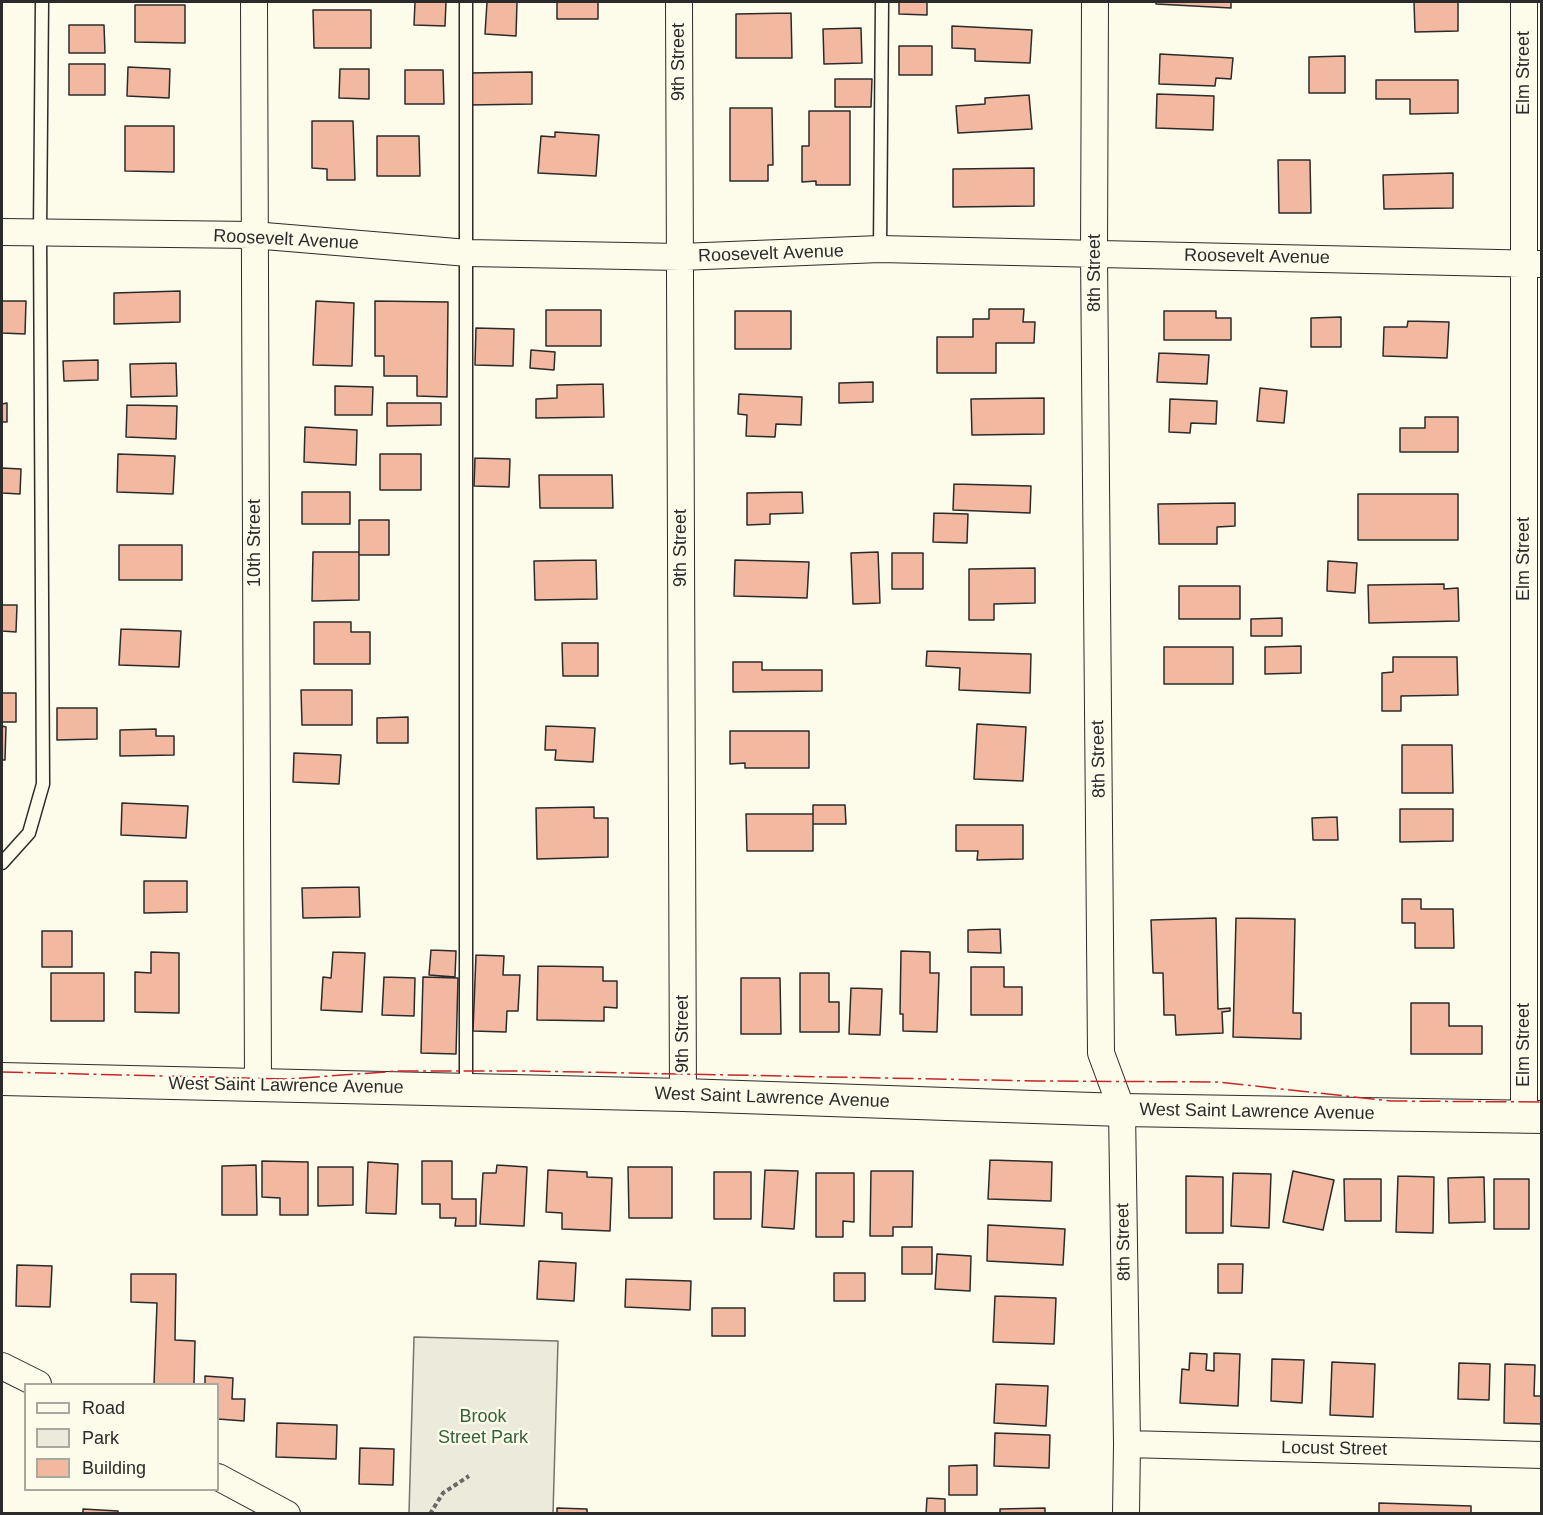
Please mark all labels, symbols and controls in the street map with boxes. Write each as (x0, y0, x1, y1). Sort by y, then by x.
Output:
street label: 9th Street (668, 23, 690, 101)
street label: Elm Street (1513, 31, 1535, 115)
street label: Roosevelt Avenue (213, 225, 359, 255)
street label: 8th Street (1084, 234, 1106, 312)
street label: Roosevelt Avenue (698, 241, 844, 267)
street label: Roosevelt Avenue (1184, 245, 1330, 269)
street label: 10th Street (244, 499, 266, 587)
street label: 9th Street (670, 509, 692, 587)
street label: Elm Street (1513, 517, 1535, 601)
street label: 8th Street (1088, 720, 1110, 798)
street label: 9th Street (672, 995, 694, 1073)
street label: Elm Street (1513, 1003, 1535, 1087)
street label: West Saint Lawrence Avenue (168, 1073, 404, 1099)
street label: West Saint Lawrence Avenue (654, 1083, 890, 1113)
street label: West Saint Lawrence Avenue (1139, 1099, 1375, 1125)
street label: 8th Street (1113, 1203, 1135, 1281)
legend (24, 1383, 219, 1491)
text: Road (82, 1398, 125, 1418)
park label: Brook Street Park (438, 1406, 528, 1448)
text: Park (82, 1428, 119, 1448)
street label: Locust Street (1281, 1437, 1387, 1461)
text: Building (82, 1458, 146, 1478)

